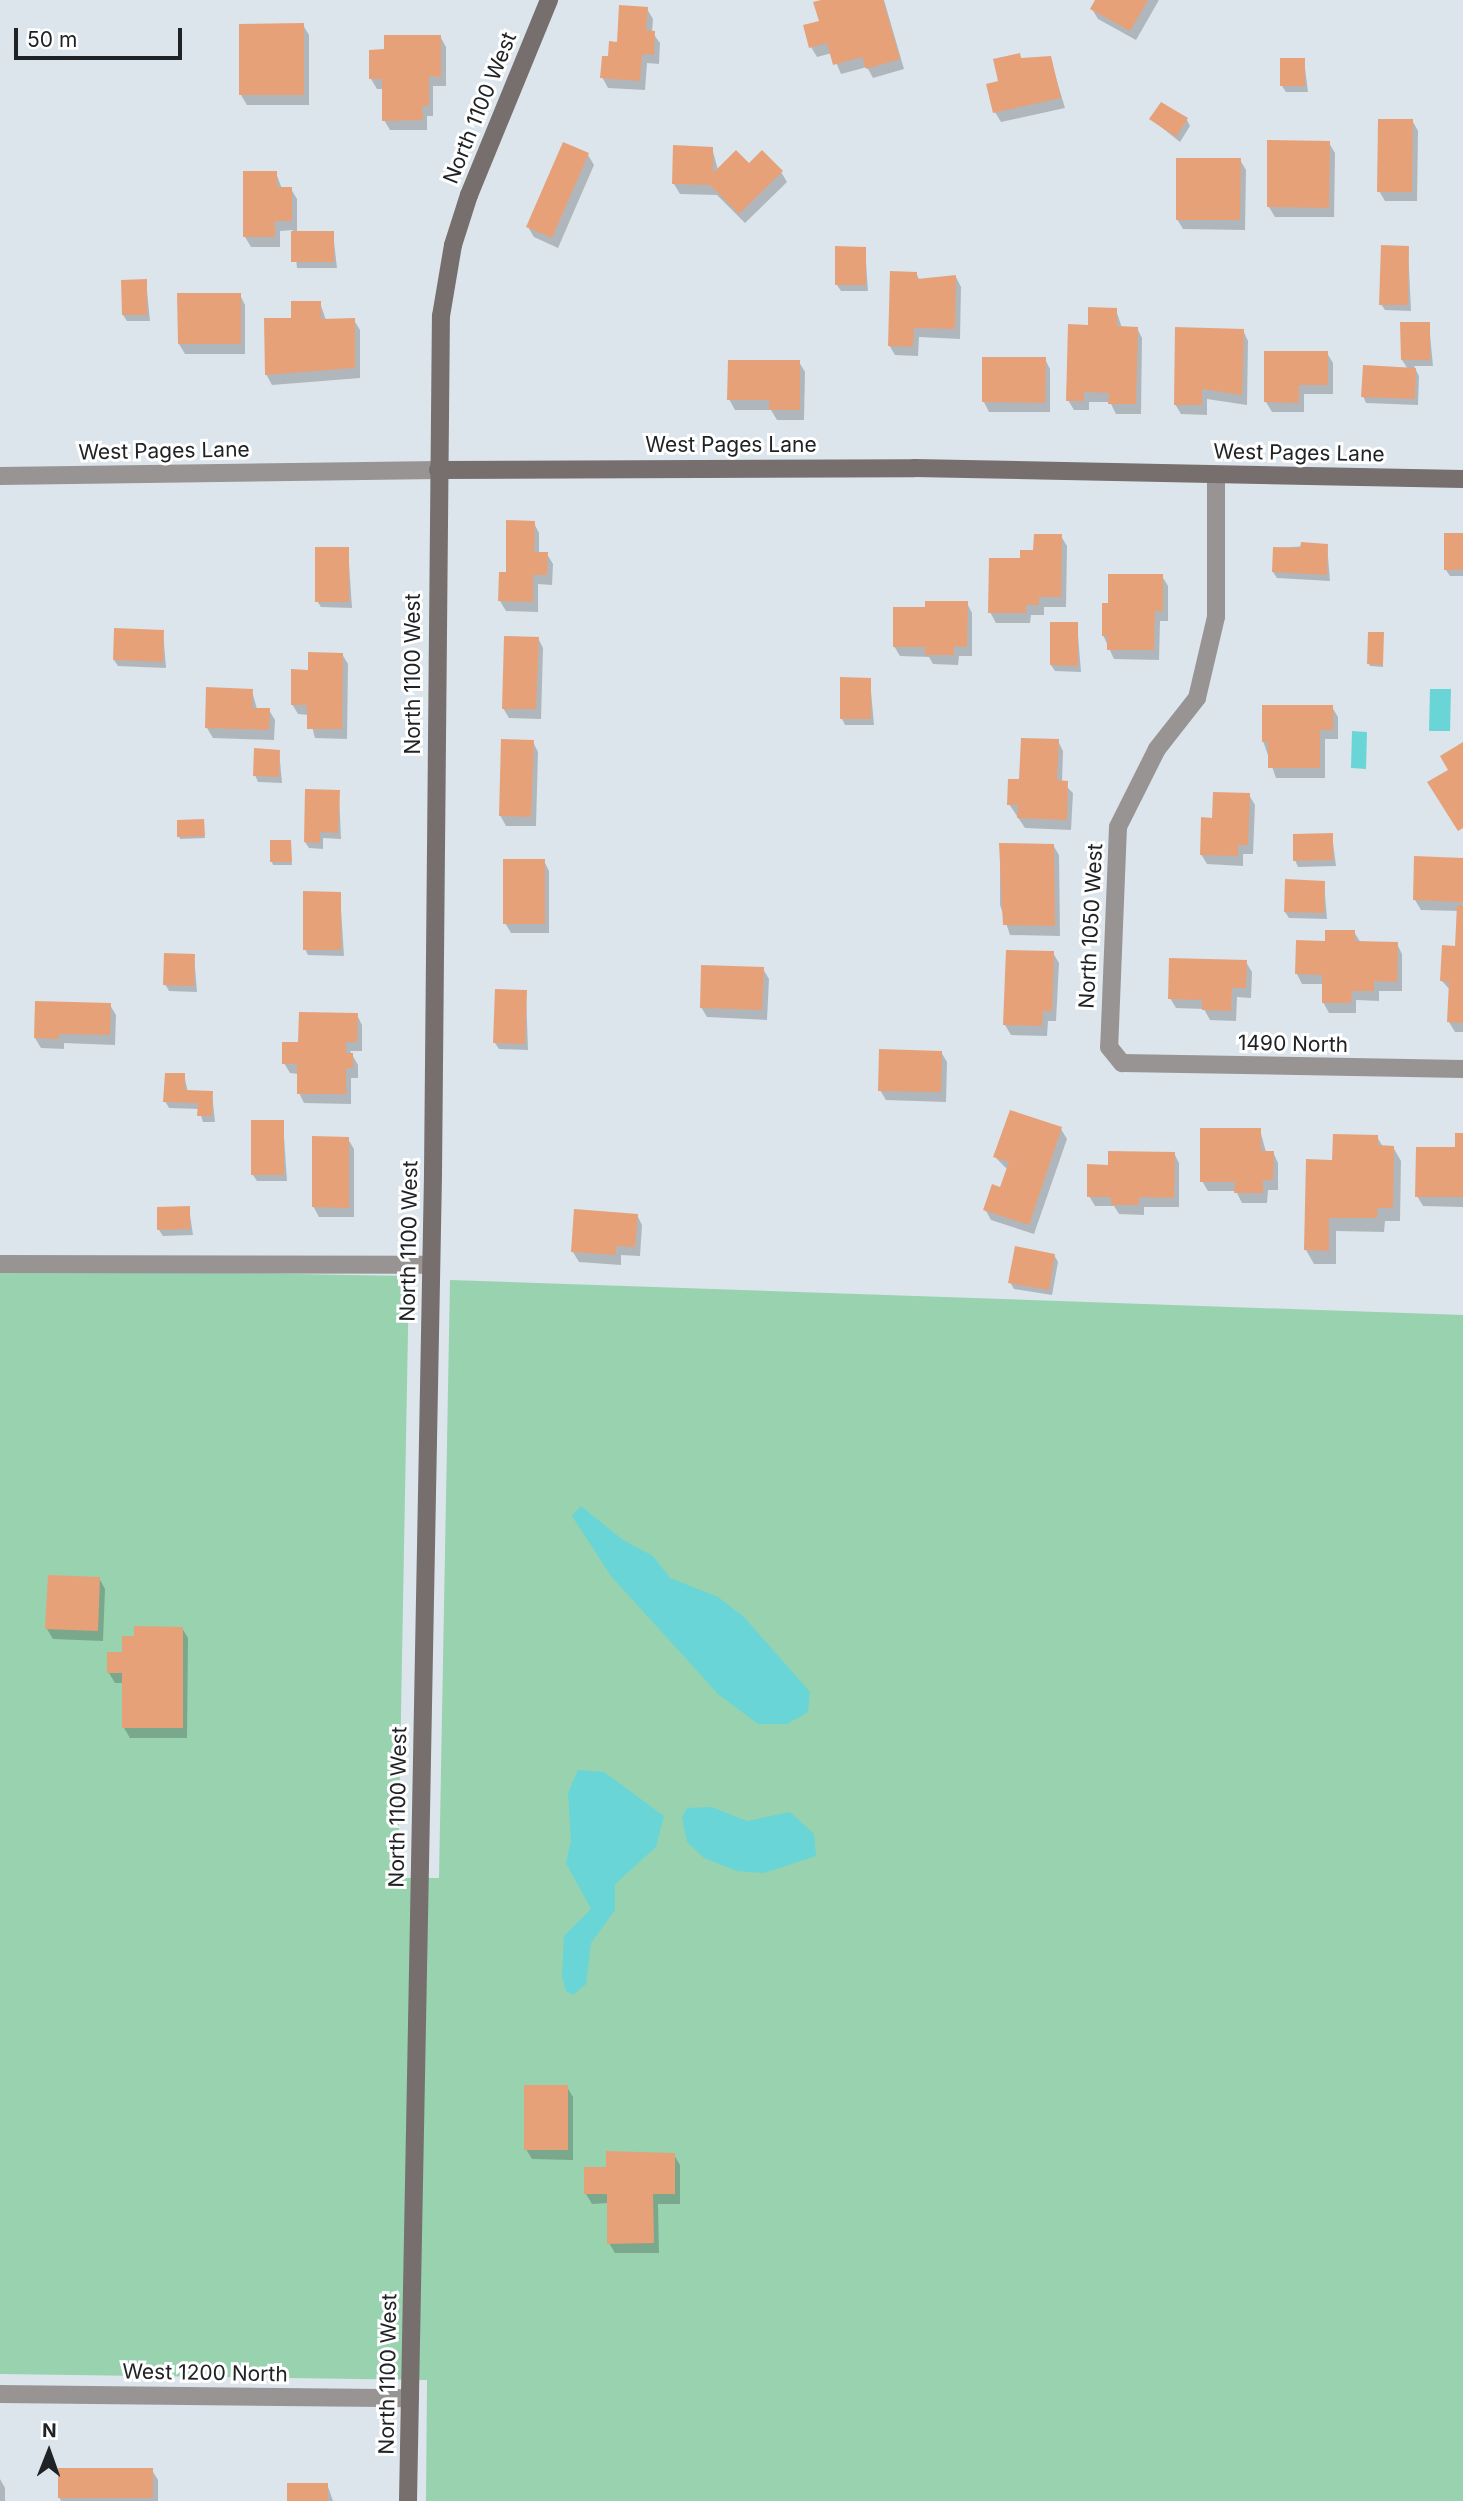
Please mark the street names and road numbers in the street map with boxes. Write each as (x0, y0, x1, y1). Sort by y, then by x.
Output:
street label: North 1100 West (438, 29, 522, 187)
street label: West Pages Lane (645, 432, 817, 458)
street label: West Pages Lane (78, 437, 250, 465)
street label: West Pages Lane (1213, 439, 1385, 467)
street label: North 1100 West (400, 593, 426, 755)
street label: North 1050 West (1074, 843, 1108, 1009)
street label: 1490 North (1238, 1030, 1348, 1058)
street label: North 1100 West (395, 1160, 423, 1322)
street label: North 1100 West (384, 1726, 412, 1888)
street label: North 1100 West (374, 2293, 402, 2455)
street label: West 1200 North (122, 2359, 288, 2387)

